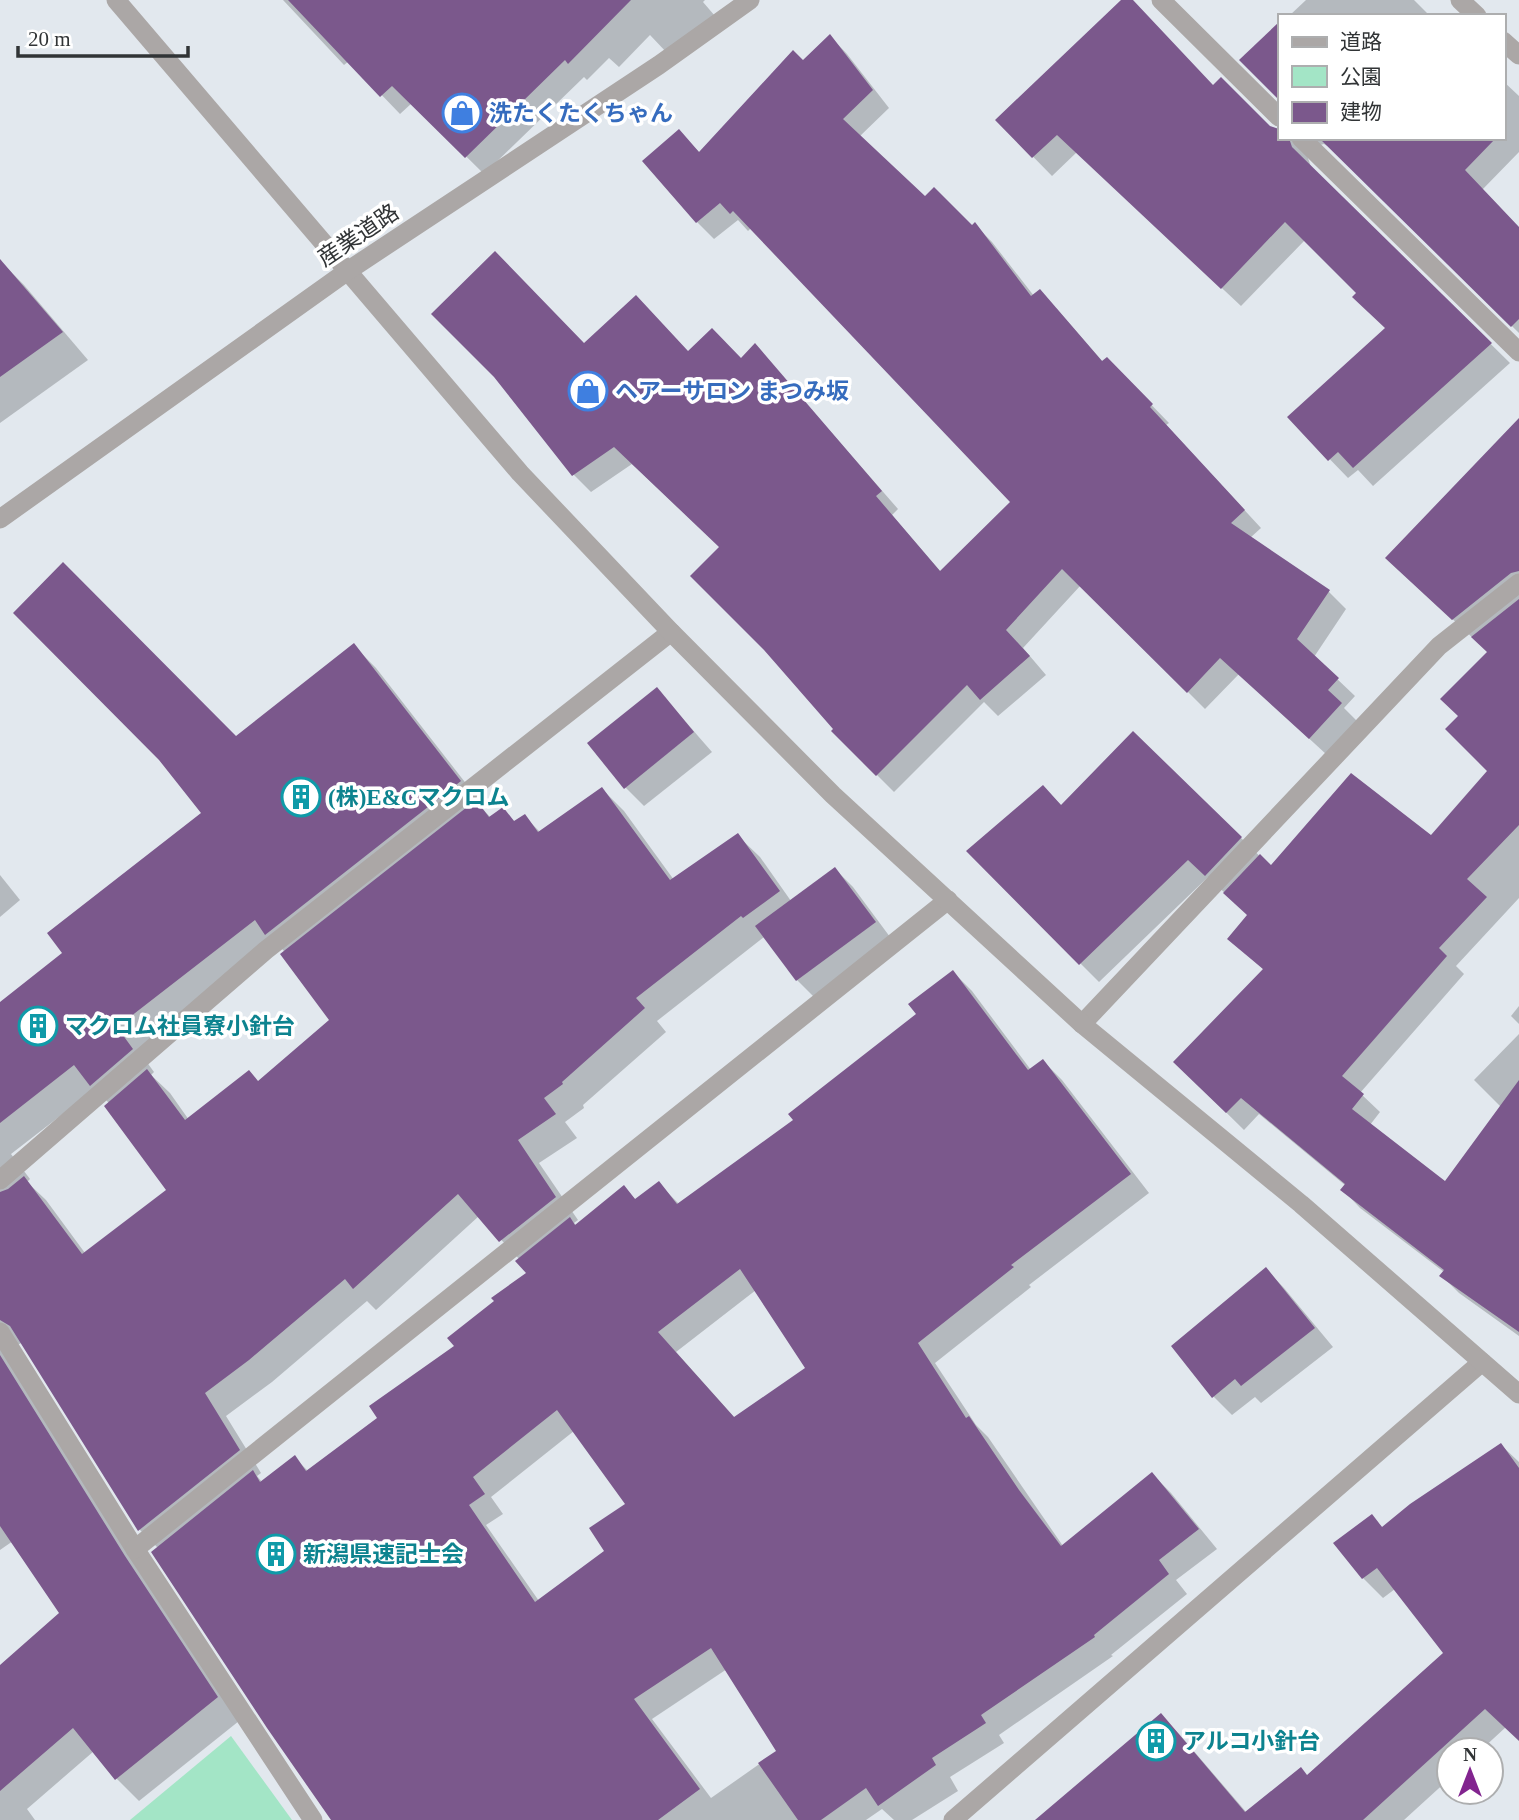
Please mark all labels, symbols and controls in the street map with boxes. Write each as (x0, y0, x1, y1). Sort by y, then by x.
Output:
scale bar (18, 14, 187, 58)
legend (1278, 14, 1505, 140)
text: 20 m (28, 27, 71, 51)
text: 道路 (1340, 30, 1382, 54)
text: 公園 (1340, 65, 1382, 89)
shop icon: 洗たくたくちゃん (441, 92, 483, 134)
text: 建物 (1340, 100, 1382, 124)
place label: 洗たくたくちゃん (489, 101, 673, 126)
street label: 産業道路 (313, 199, 403, 272)
shop icon: ヘアーサロン まつみ坂 (567, 370, 609, 412)
place label: ヘアーサロン まつみ坂 (615, 379, 849, 404)
building icon: (株)E&Cマクロム (280, 776, 322, 818)
place label: (株)E&Cマクロム (328, 785, 509, 810)
building icon: マクロム社員寮小針台 (17, 1005, 59, 1047)
place label: マクロム社員寮小針台 (65, 1014, 295, 1039)
building icon: 新潟県速記士会 (255, 1533, 297, 1575)
place label: 新潟県速記士会 (303, 1542, 464, 1567)
building icon: アルコ小針台 (1135, 1720, 1177, 1762)
place label: アルコ小針台 (1183, 1729, 1320, 1754)
north arrow (1435, 1736, 1505, 1806)
text: N (1463, 1744, 1477, 1765)

